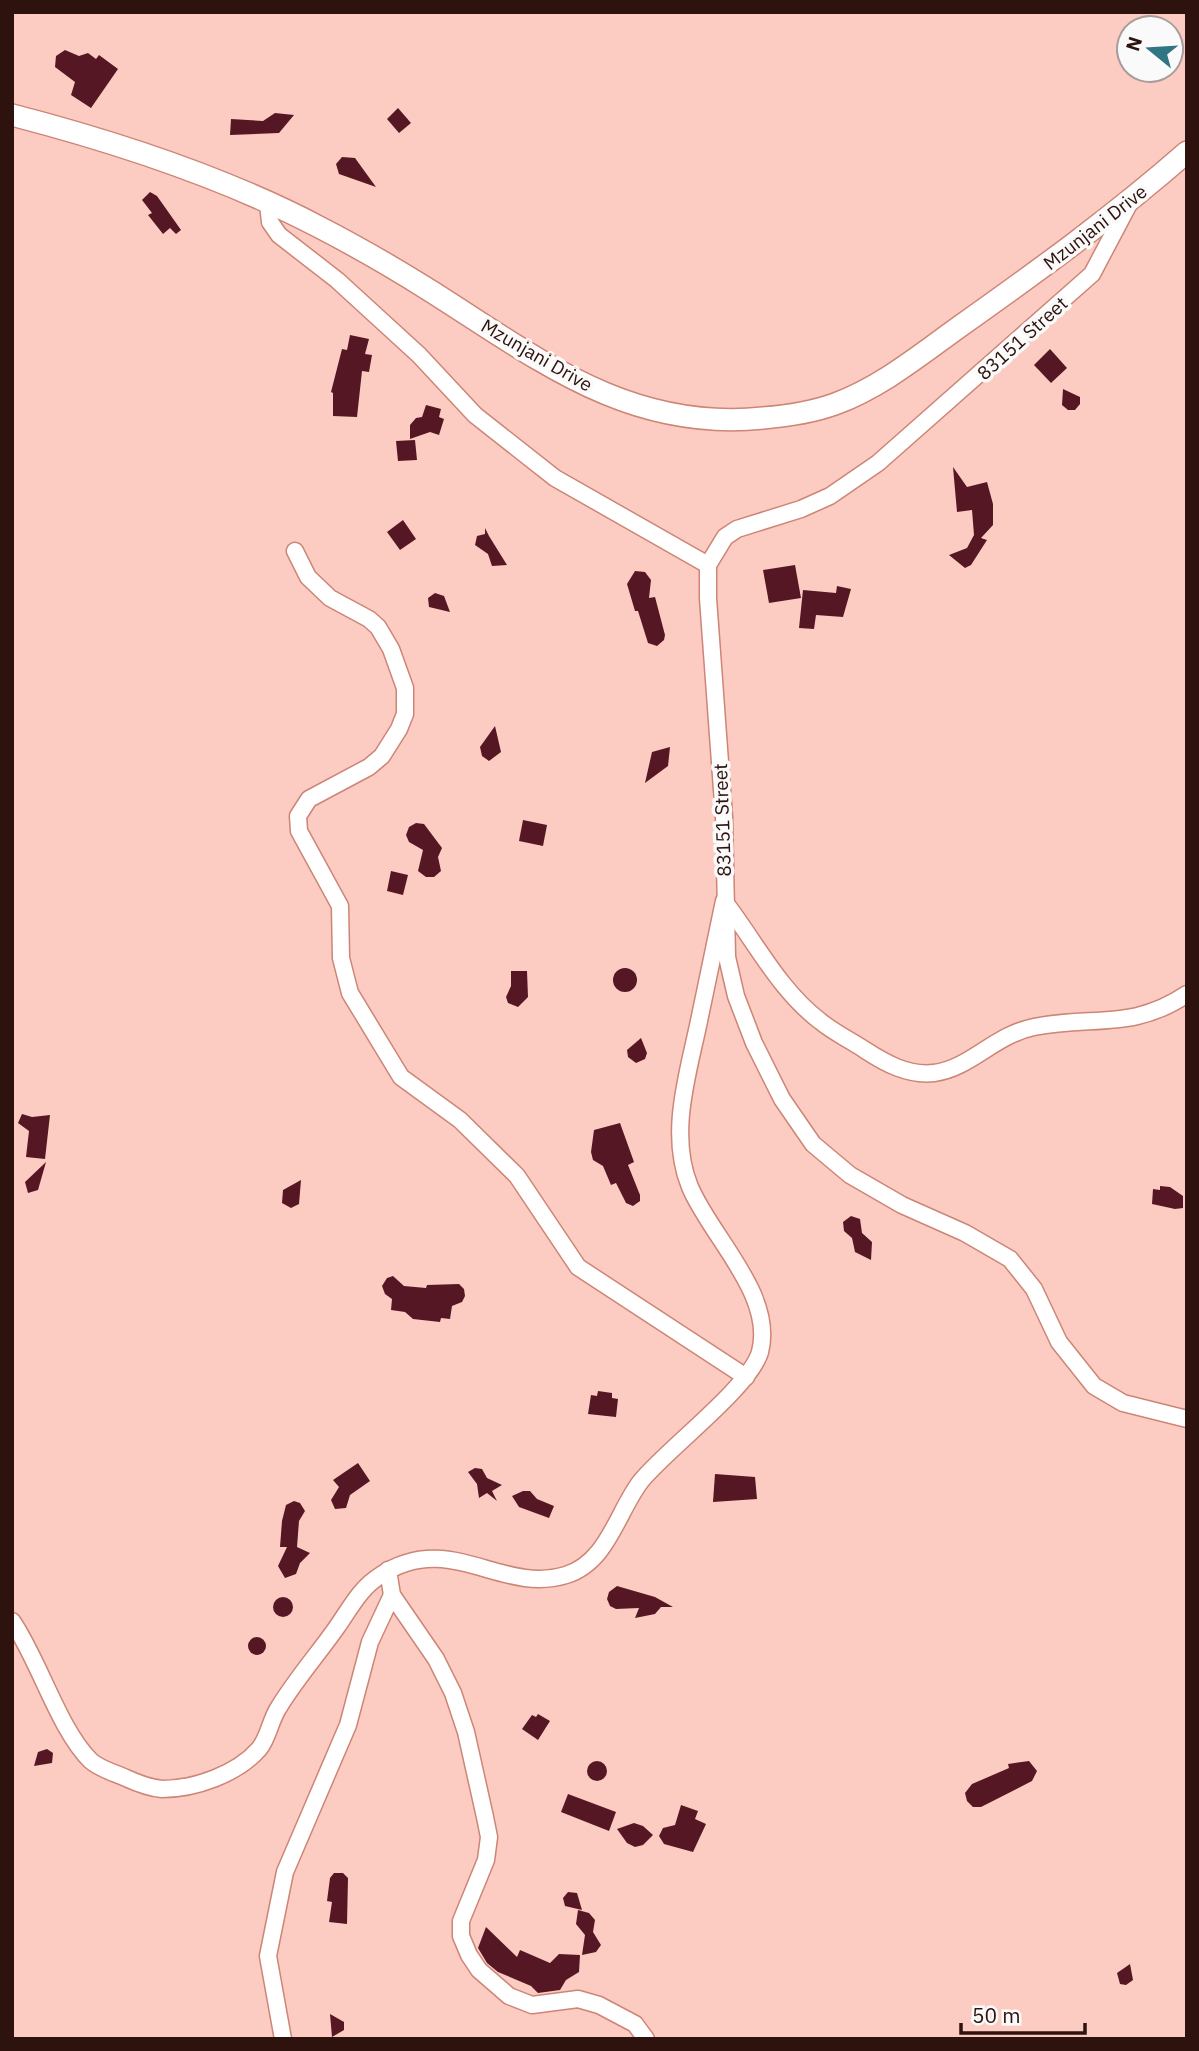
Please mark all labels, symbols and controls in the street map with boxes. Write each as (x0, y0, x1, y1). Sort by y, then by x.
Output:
north arrow (1115, 14, 1185, 84)
text: N (1120, 33, 1147, 54)
street label: Mzunjani Drive (1038, 179, 1152, 275)
street label: 83151 Street (972, 291, 1072, 385)
street label: Mzunjani Drive (477, 313, 597, 397)
street label: 83151 Street (708, 763, 736, 877)
scale bar (961, 1992, 1085, 2036)
text: 50 m (972, 2001, 1021, 2029)

